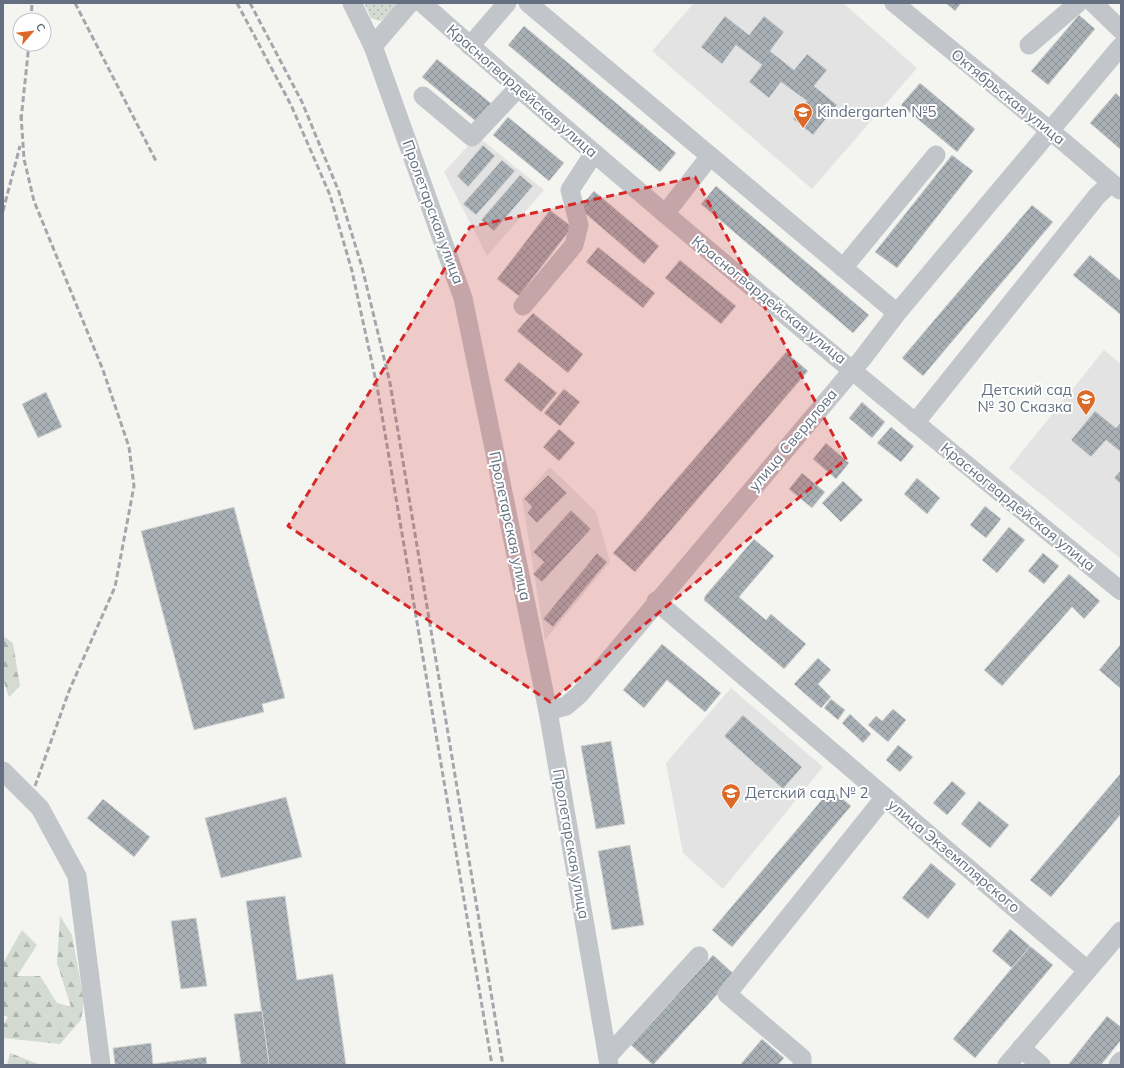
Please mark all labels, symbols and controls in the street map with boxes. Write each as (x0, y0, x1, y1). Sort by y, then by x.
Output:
north arrow (12, 12, 52, 52)
street label: Красногвардейская улица (443, 20, 602, 161)
text: С (33, 21, 49, 34)
street label: Октябрьская улица (947, 45, 1069, 149)
school or university icon: Kindergarten №5 (792, 101, 814, 129)
place label: Kindergarten №5 (817, 102, 937, 121)
street label: Пролетарская улица (399, 137, 468, 287)
street label: Красногвардейская улица (688, 231, 851, 368)
place label: Детский сад № 30 Сказка (978, 380, 1072, 416)
street label: улица Свердлова (744, 385, 841, 495)
school or university icon: Детский сад № 30 Сказка (1075, 388, 1097, 416)
street label: Красногвардейская улица (937, 438, 1100, 575)
street label: Пролетарская улица (485, 450, 536, 602)
street label: Пролетарская улица (549, 767, 594, 920)
school or university icon: Детский сад № 2 (720, 782, 742, 810)
place label: Детский сад № 2 (745, 783, 869, 802)
street label: улица Экземплярского (884, 795, 1024, 917)

